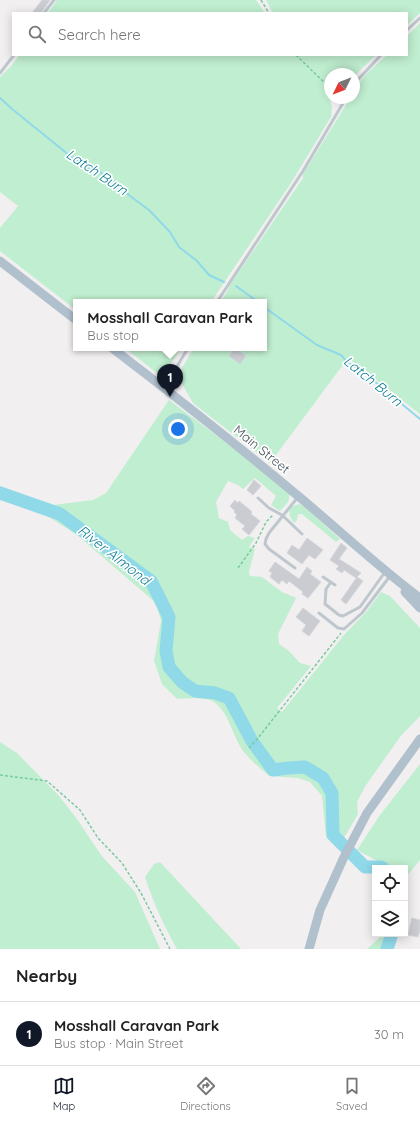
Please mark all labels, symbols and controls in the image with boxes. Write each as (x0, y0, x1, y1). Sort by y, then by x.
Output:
search box (12, 12, 408, 56)
icon: search (26, 23, 48, 45)
text: Search here (58, 25, 141, 44)
north arrow (324, 68, 360, 104)
water label: Latch Burn (63, 145, 132, 200)
popup (73, 299, 267, 351)
text: Mosshall Caravan Park (87, 308, 253, 327)
text: Bus stop (87, 327, 139, 343)
water label: Latch Burn (340, 352, 407, 411)
pin: 1 (157, 364, 183, 397)
your location (168, 419, 188, 439)
street label: Main Street (231, 421, 293, 477)
water label: River Almond (74, 521, 155, 590)
map controls (372, 865, 408, 937)
button: locate (372, 865, 408, 901)
button: layers (372, 901, 408, 937)
text: Nearby (16, 965, 77, 986)
text: Mosshall Caravan Park (54, 1016, 219, 1035)
text: 1 (26, 1026, 32, 1042)
text: 30 m (374, 1026, 404, 1042)
text: Bus stop · Main Street (54, 1035, 183, 1051)
tab: Map (53, 1075, 75, 1113)
tab: Directions (180, 1075, 231, 1113)
tab: Saved (336, 1075, 367, 1113)

